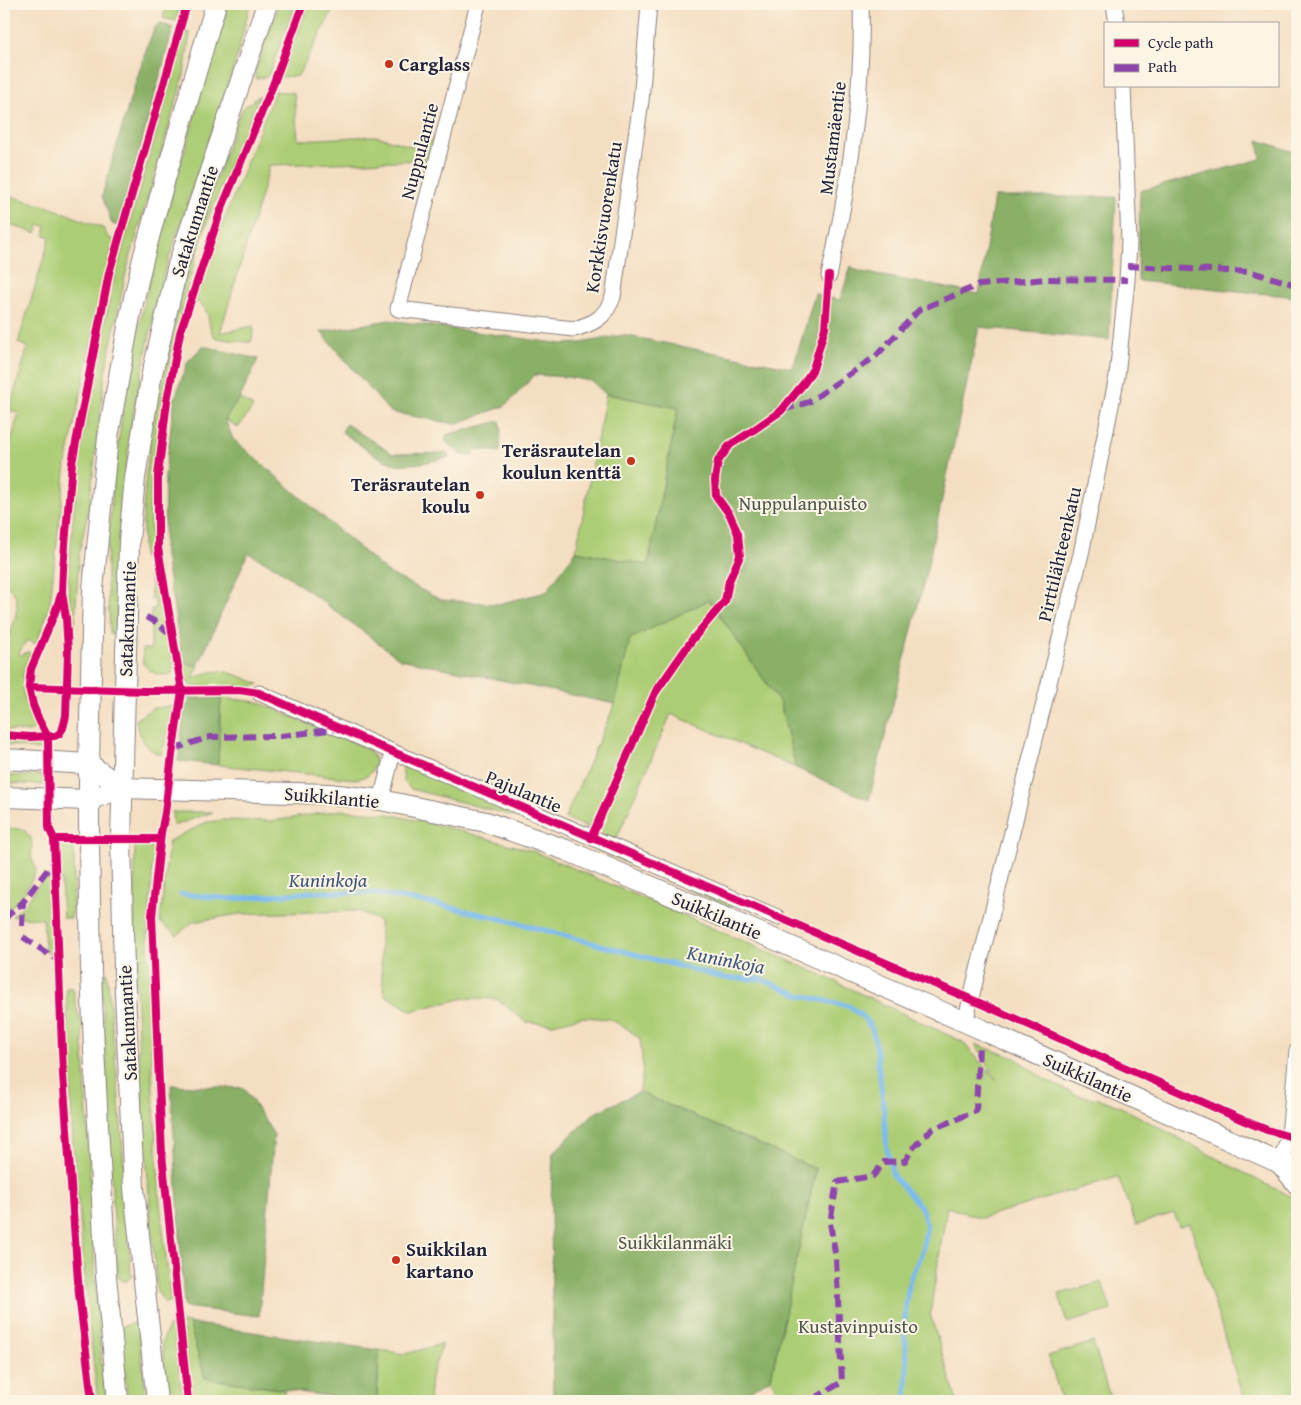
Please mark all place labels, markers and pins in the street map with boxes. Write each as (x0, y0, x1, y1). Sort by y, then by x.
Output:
place label: Carglass (399, 50, 470, 78)
marker: Carglass (383, 58, 395, 70)
place label: Teräsrautelan koulun kenttä (502, 436, 622, 486)
marker: Teräsrautelan koulun kenttä (625, 455, 637, 467)
place label: Teräsrautelan koulu (351, 470, 471, 520)
marker: Teräsrautelan koulu (474, 489, 486, 501)
place label: Suikkilan kartano (406, 1235, 488, 1285)
marker: Suikkilan kartano (390, 1254, 402, 1266)

